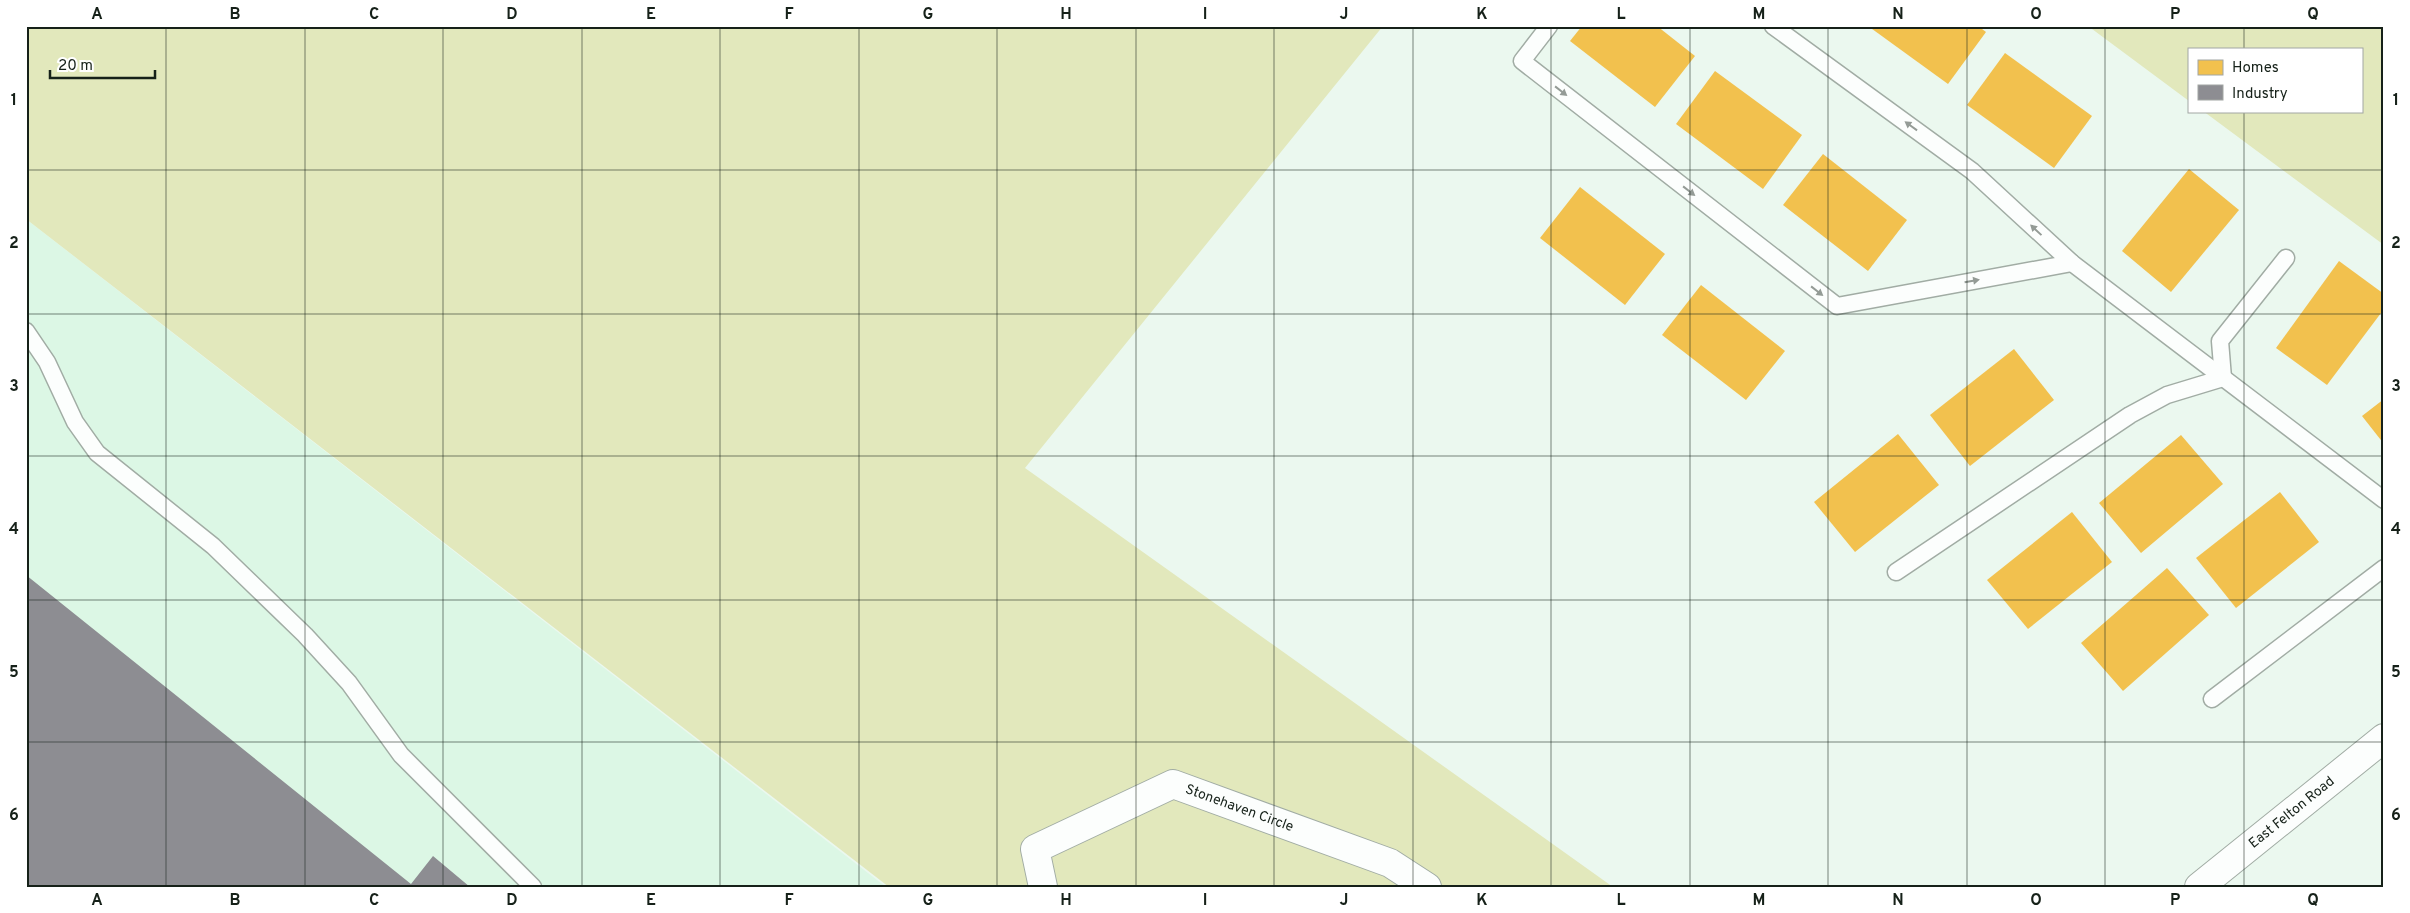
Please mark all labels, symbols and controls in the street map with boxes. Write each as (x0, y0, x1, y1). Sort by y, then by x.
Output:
text: A (91, 5, 103, 25)
text: B (229, 5, 241, 25)
text: C (369, 5, 379, 25)
text: D (506, 5, 518, 25)
text: E (646, 5, 656, 25)
text: F (784, 5, 794, 25)
text: G (923, 5, 933, 25)
text: H (1060, 5, 1072, 25)
text: I (1203, 5, 1207, 25)
text: J (1340, 5, 1348, 25)
text: K (1476, 5, 1488, 25)
text: L (1616, 5, 1626, 25)
text: M (1753, 5, 1765, 25)
text: N (1892, 5, 1904, 25)
text: O (2030, 5, 2042, 25)
text: P (2170, 5, 2180, 25)
text: Q (2307, 5, 2319, 25)
scale bar (50, 48, 155, 80)
legend (2188, 48, 2362, 112)
text: 20 m (58, 57, 93, 76)
text: Homes (2232, 59, 2279, 78)
text: Industry (2232, 85, 2288, 104)
one-way arrow (1554, 86, 1567, 97)
text: 1 (11, 91, 17, 111)
text: 1 (2393, 91, 2399, 111)
one-way arrow (1905, 121, 1918, 132)
one-way arrow (1682, 186, 1696, 196)
one-way arrow (2030, 224, 2042, 236)
text: 2 (9, 234, 19, 254)
text: 2 (2391, 234, 2401, 254)
one-way arrow (1965, 277, 1981, 285)
one-way arrow (1810, 285, 1823, 296)
text: 3 (9, 377, 19, 397)
text: 3 (2391, 377, 2401, 397)
text: 4 (9, 520, 19, 540)
text: 4 (2391, 520, 2401, 540)
text: 5 (9, 663, 19, 683)
text: 5 (2391, 663, 2401, 683)
street label: East Felton Road (2245, 773, 2338, 852)
street label: Stonehaven Circle (1183, 781, 1296, 836)
text: 6 (9, 806, 19, 826)
text: 6 (2391, 806, 2401, 826)
text: A (91, 891, 103, 911)
text: B (229, 891, 241, 911)
text: C (369, 891, 379, 911)
text: D (506, 891, 518, 911)
text: E (646, 891, 656, 911)
text: F (784, 891, 794, 911)
text: G (923, 891, 933, 911)
text: H (1060, 891, 1072, 911)
text: I (1203, 891, 1207, 911)
text: J (1340, 891, 1348, 911)
text: K (1476, 891, 1488, 911)
text: L (1616, 891, 1626, 911)
text: M (1753, 891, 1765, 911)
text: N (1892, 891, 1904, 911)
text: O (2030, 891, 2042, 911)
text: P (2170, 891, 2180, 911)
text: Q (2307, 891, 2319, 911)

